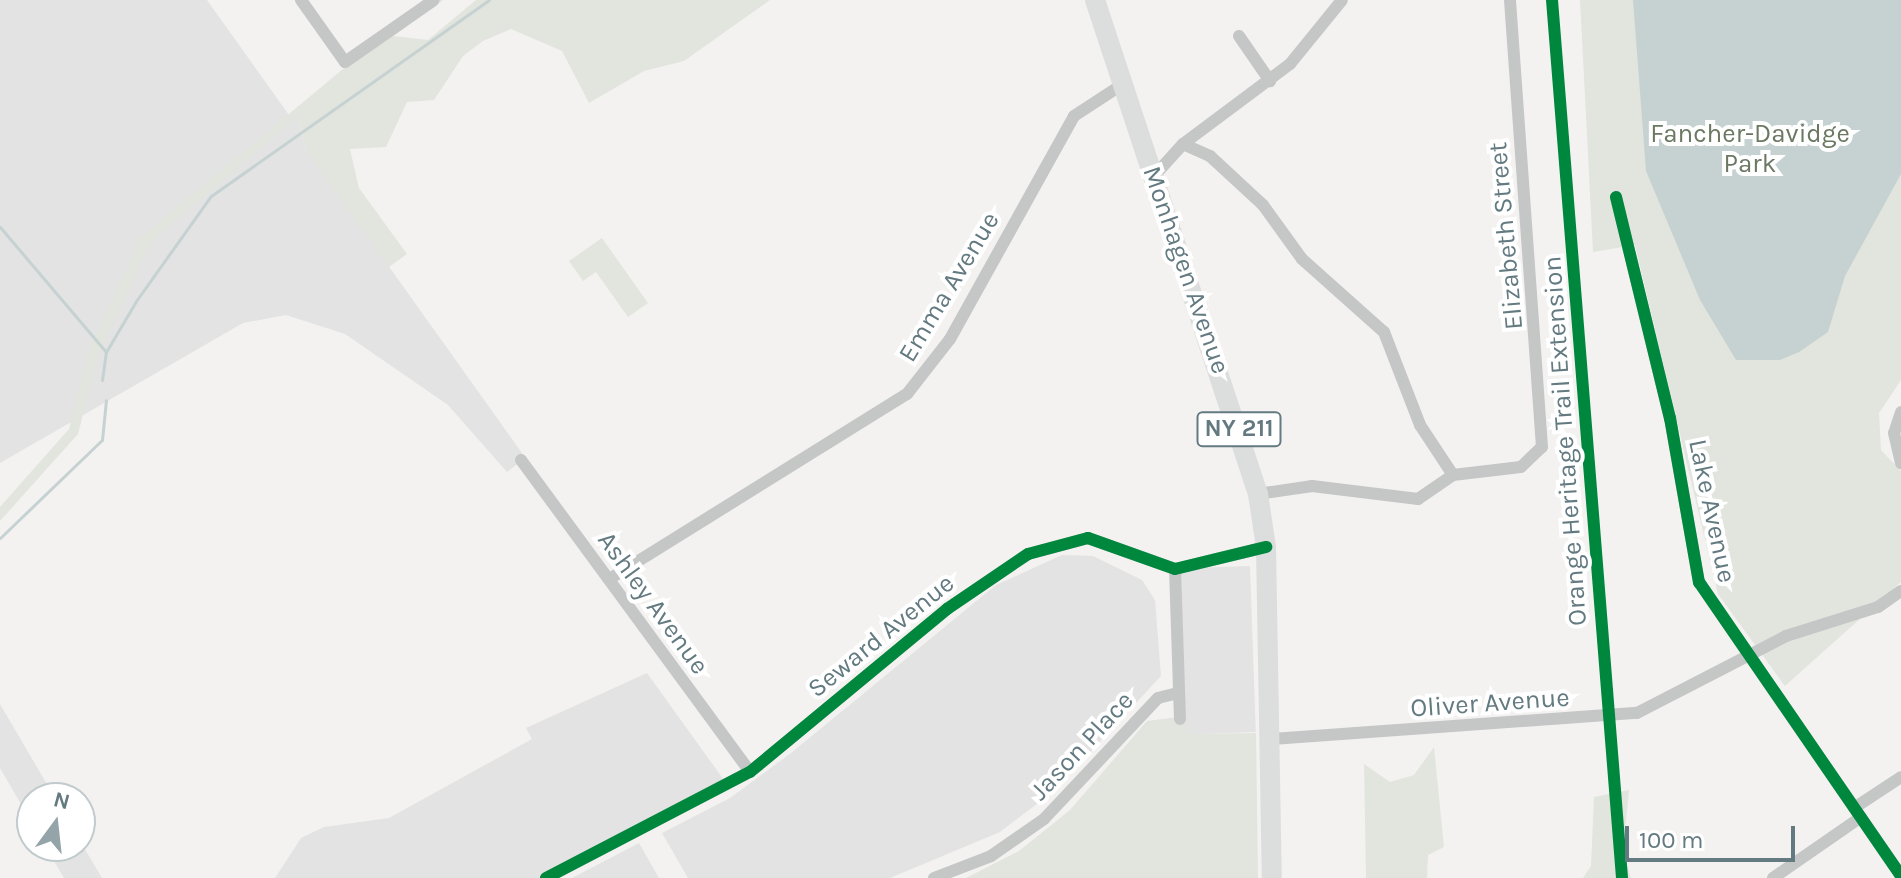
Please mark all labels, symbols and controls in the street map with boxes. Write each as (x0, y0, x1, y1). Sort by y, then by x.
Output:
park label: Fancher-Davidge Park (1650, 118, 1850, 180)
street label: Elizabeth Street (1482, 141, 1530, 331)
street label: Monhagen Avenue (1136, 162, 1236, 378)
street label: Emma Avenue (892, 206, 1006, 368)
street label: Orange Heritage Trail Extension (1537, 255, 1593, 627)
road number: NY 211 (1195, 409, 1283, 449)
street label: Lake Avenue (1682, 436, 1742, 586)
street label: Ashley Avenue (591, 526, 715, 680)
street label: Seward Avenue (802, 568, 960, 704)
street label: Oliver Avenue (1409, 682, 1571, 724)
street label: Jason Place (1024, 685, 1140, 807)
north arrow (16, 782, 96, 862)
text: N (51, 786, 73, 815)
scale bar (1629, 810, 1799, 860)
text: 100 m (1639, 826, 1704, 854)

